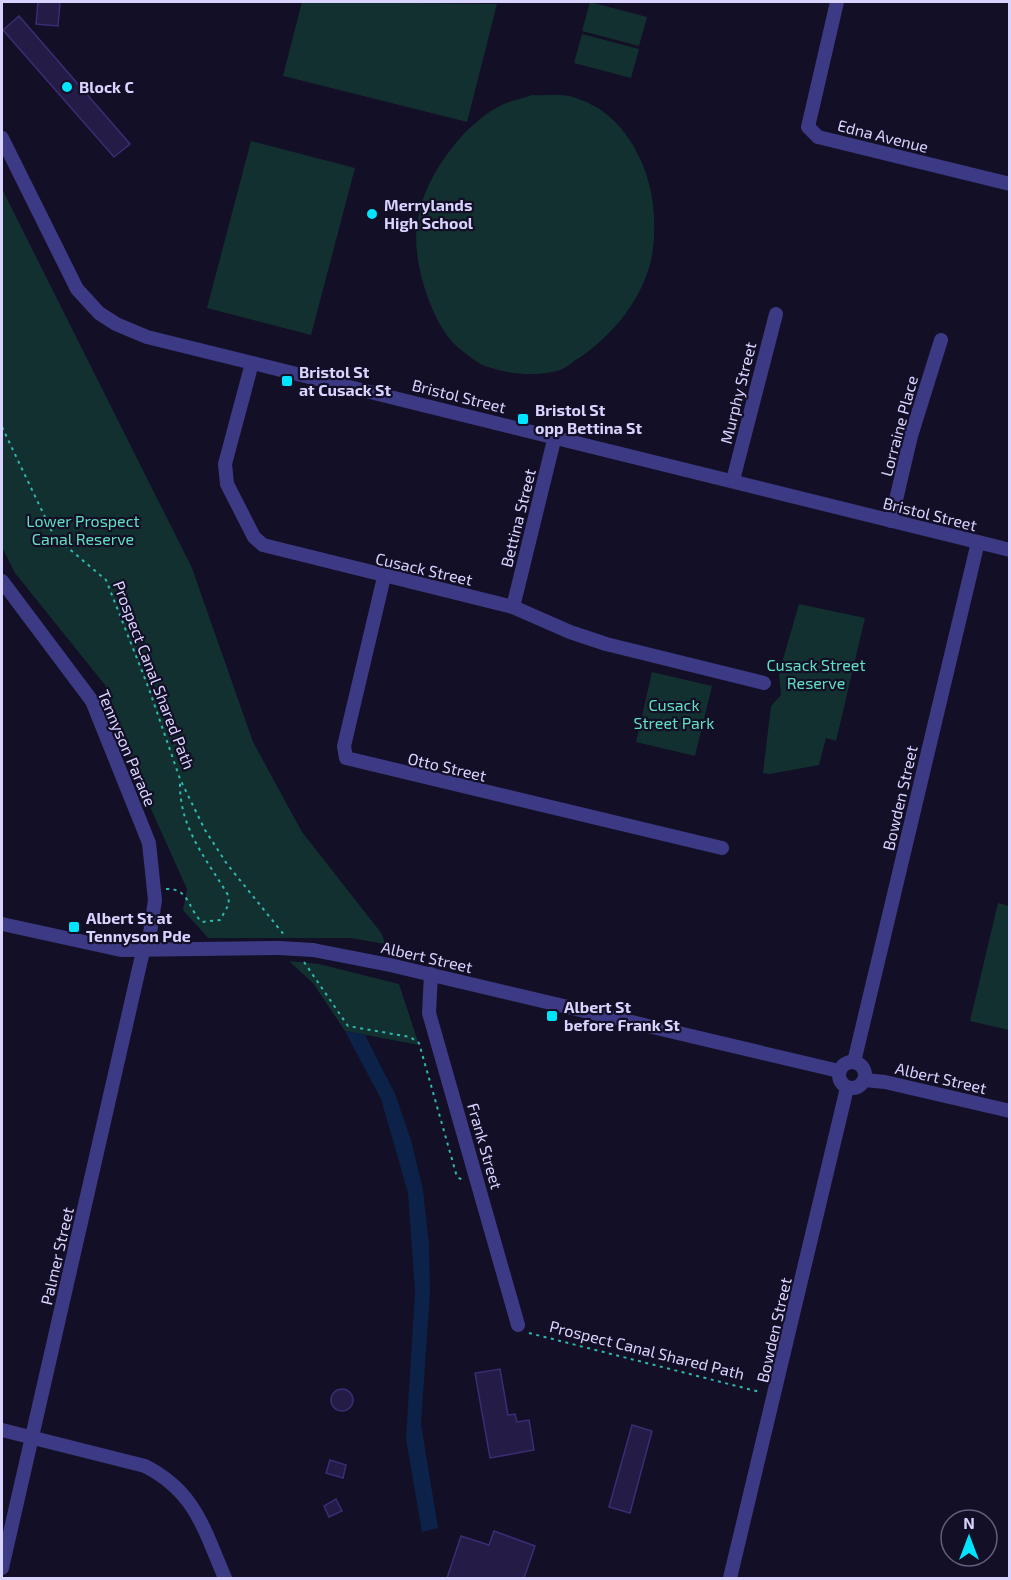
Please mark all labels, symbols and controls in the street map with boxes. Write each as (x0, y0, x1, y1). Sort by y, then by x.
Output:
place label: Block C (79, 77, 134, 96)
marker: Block C (60, 80, 74, 94)
street label: Edna Avenue (836, 115, 931, 156)
place label: Merrylands High School (384, 195, 474, 232)
marker: Merrylands High School (365, 207, 379, 221)
street label: Murphy Street (716, 340, 759, 446)
place label: Bristol St at Cusack St (299, 362, 391, 399)
street label: Lorraine Place (876, 373, 921, 478)
marker: Bristol St at Cusack St (280, 374, 294, 388)
street label: Bristol Street (410, 375, 508, 416)
place label: Bristol St opp Bettina St (535, 400, 642, 437)
marker: Bristol St opp Bettina St (516, 412, 530, 426)
street label: Bettina Street (496, 467, 539, 569)
street label: Bristol Street (881, 493, 979, 534)
park label: Lower Prospect Canal Reserve (26, 511, 140, 548)
street label: Cusack Street (374, 548, 474, 589)
street label: Prospect Canal Shared Path (110, 578, 199, 772)
park label: Cusack Street Reserve (767, 655, 866, 692)
street label: Tennyson Parade (94, 687, 161, 809)
park label: Cusack Street Park (634, 695, 714, 732)
street label: Bowden Street (878, 744, 921, 852)
street label: Otto Street (406, 748, 488, 785)
place label: Albert St at Tennyson Pde (86, 908, 191, 946)
marker: Albert St at Tennyson Pde (67, 920, 81, 934)
street label: Albert Street (380, 937, 475, 976)
place label: Albert St before Frank St (564, 997, 680, 1034)
marker: Albert St before Frank St (545, 1009, 559, 1023)
street label: Albert Street (894, 1058, 989, 1097)
street label: Frank Street (464, 1101, 507, 1191)
street label: Palmer Street (36, 1205, 77, 1307)
street label: Bowden Street (752, 1276, 795, 1384)
street label: Prospect Canal Shared Path (548, 1316, 747, 1383)
north arrow (939, 1508, 999, 1568)
text: N (963, 1513, 975, 1532)

